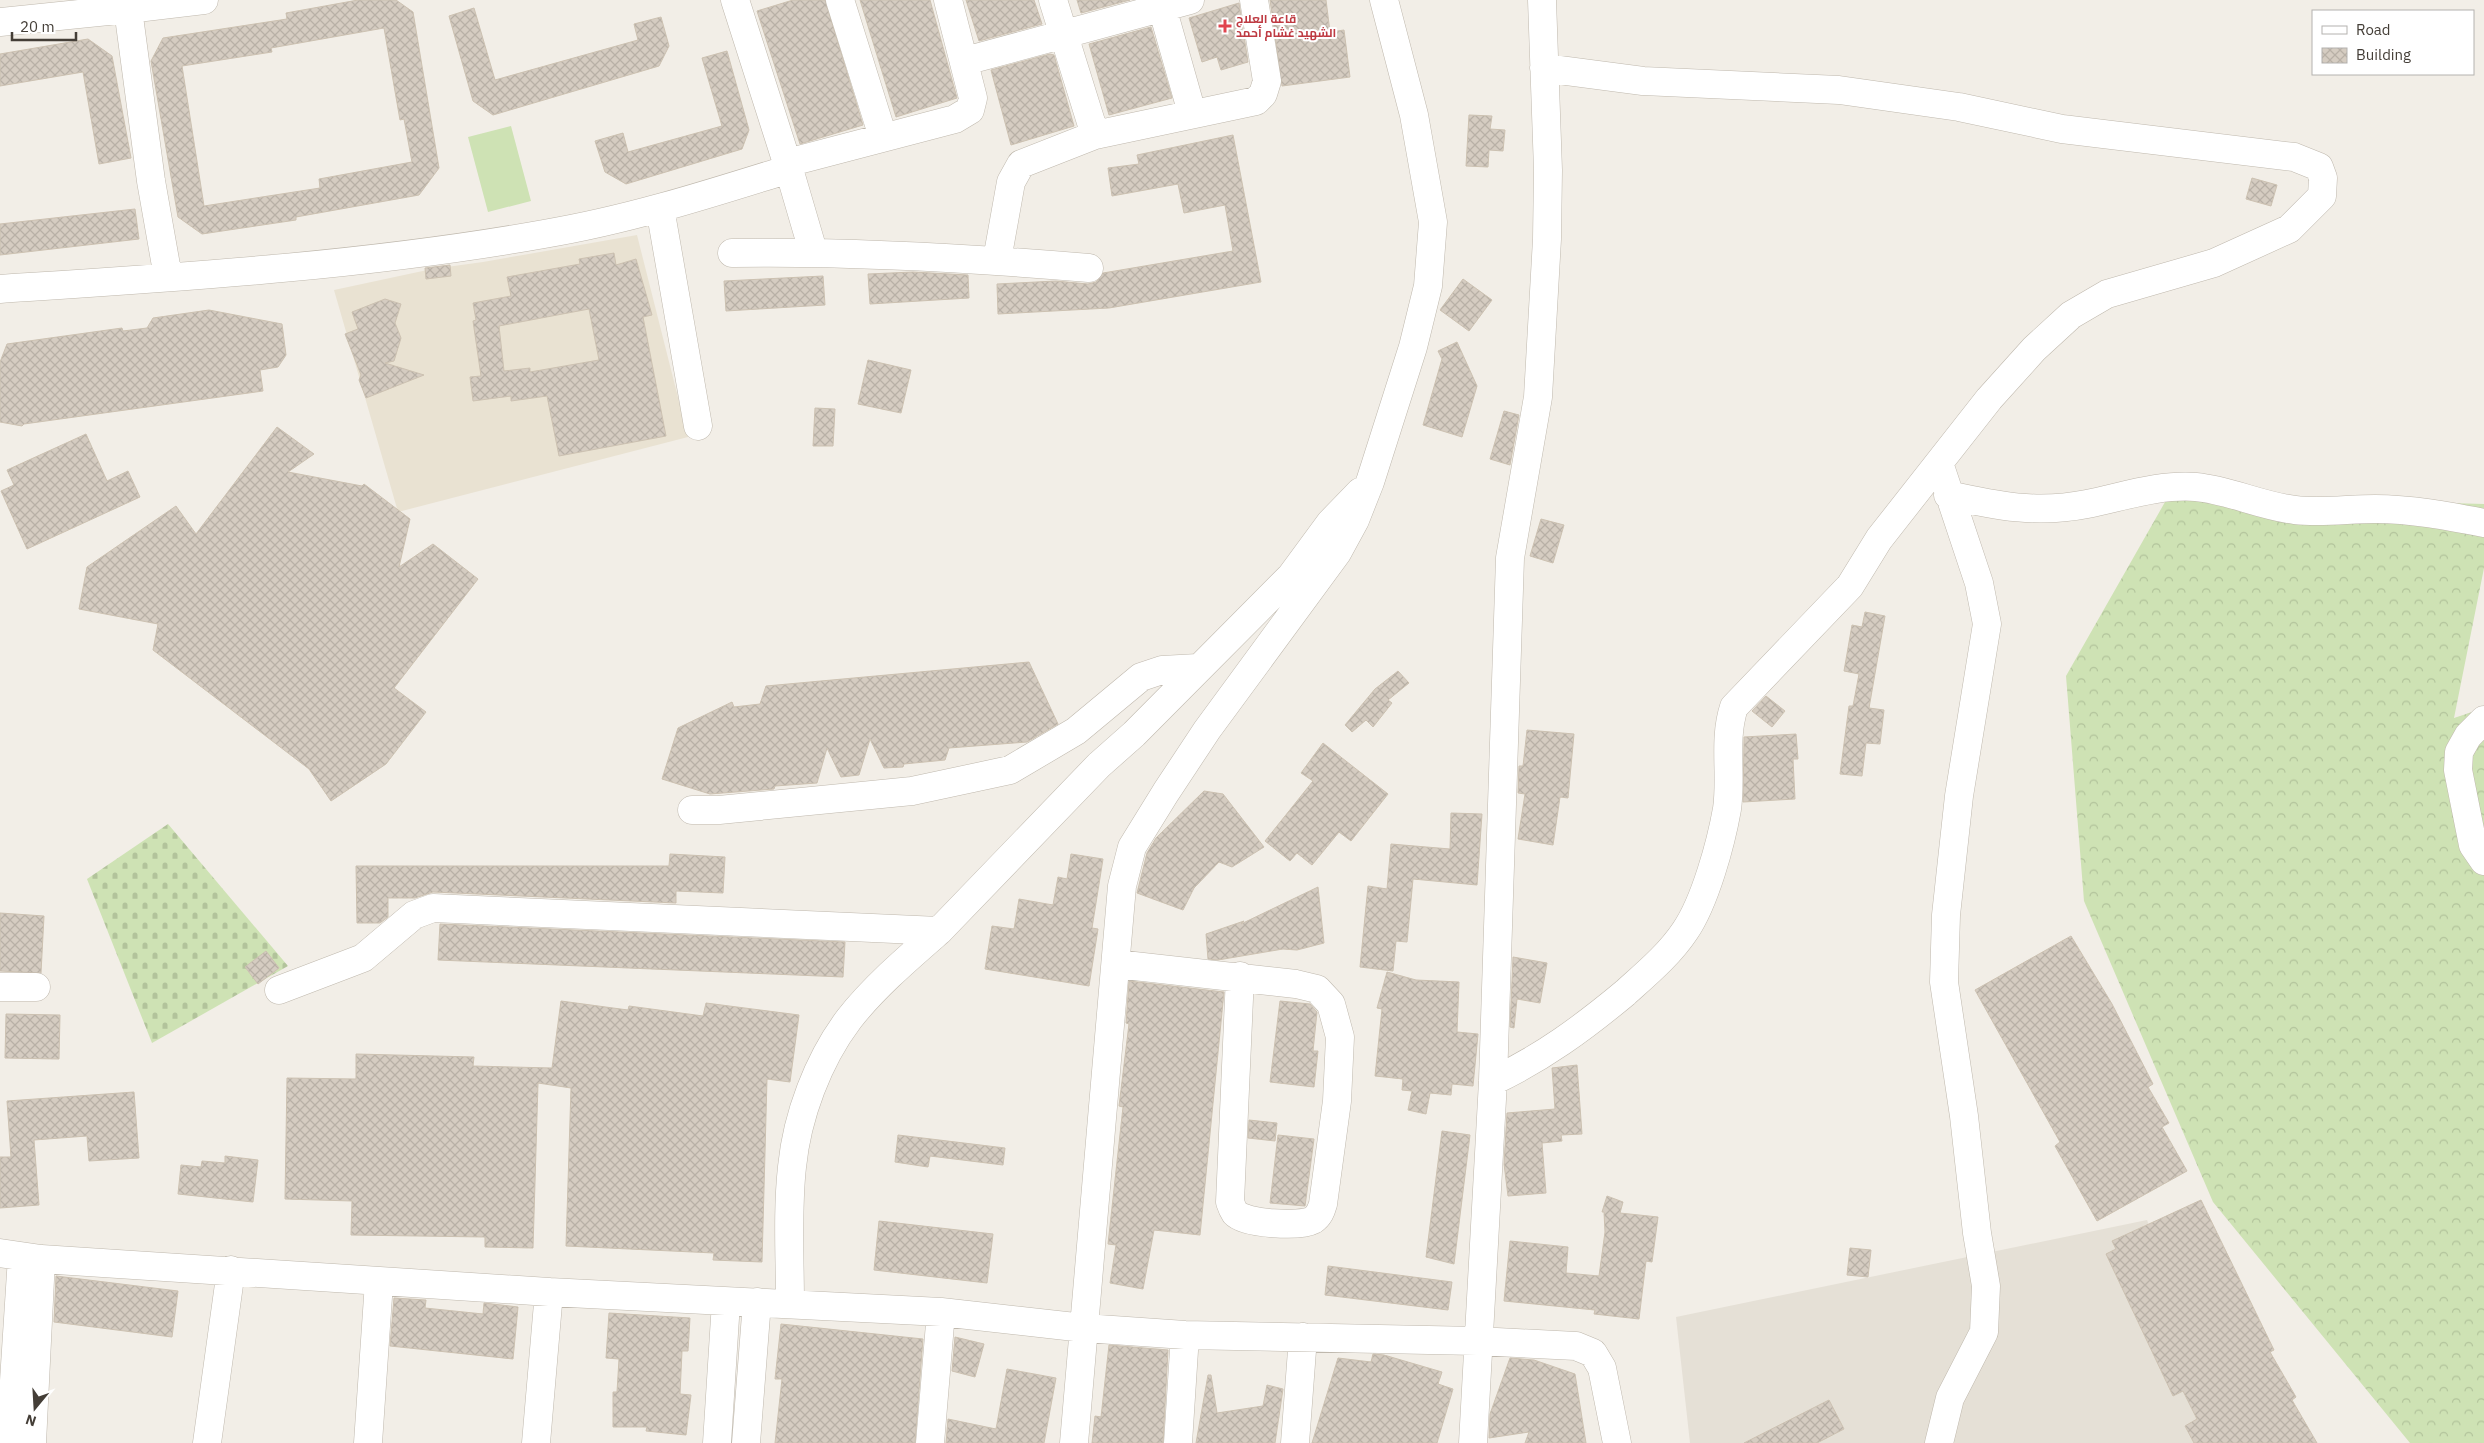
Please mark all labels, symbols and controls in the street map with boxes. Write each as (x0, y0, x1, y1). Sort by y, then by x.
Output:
scale bar (12, 10, 76, 42)
legend (2312, 10, 2474, 75)
place label: قاعة العلاج الشهيد غشام أحمد (1236, 11, 1336, 41)
text: 20 m (20, 17, 55, 36)
marker: قاعة العلاج الشهيد غشام أحمد (1218, 19, 1232, 33)
text: Road (2356, 20, 2391, 39)
text: Building (2356, 45, 2411, 64)
north arrow (10, 1383, 60, 1433)
text: N (23, 1410, 39, 1430)

